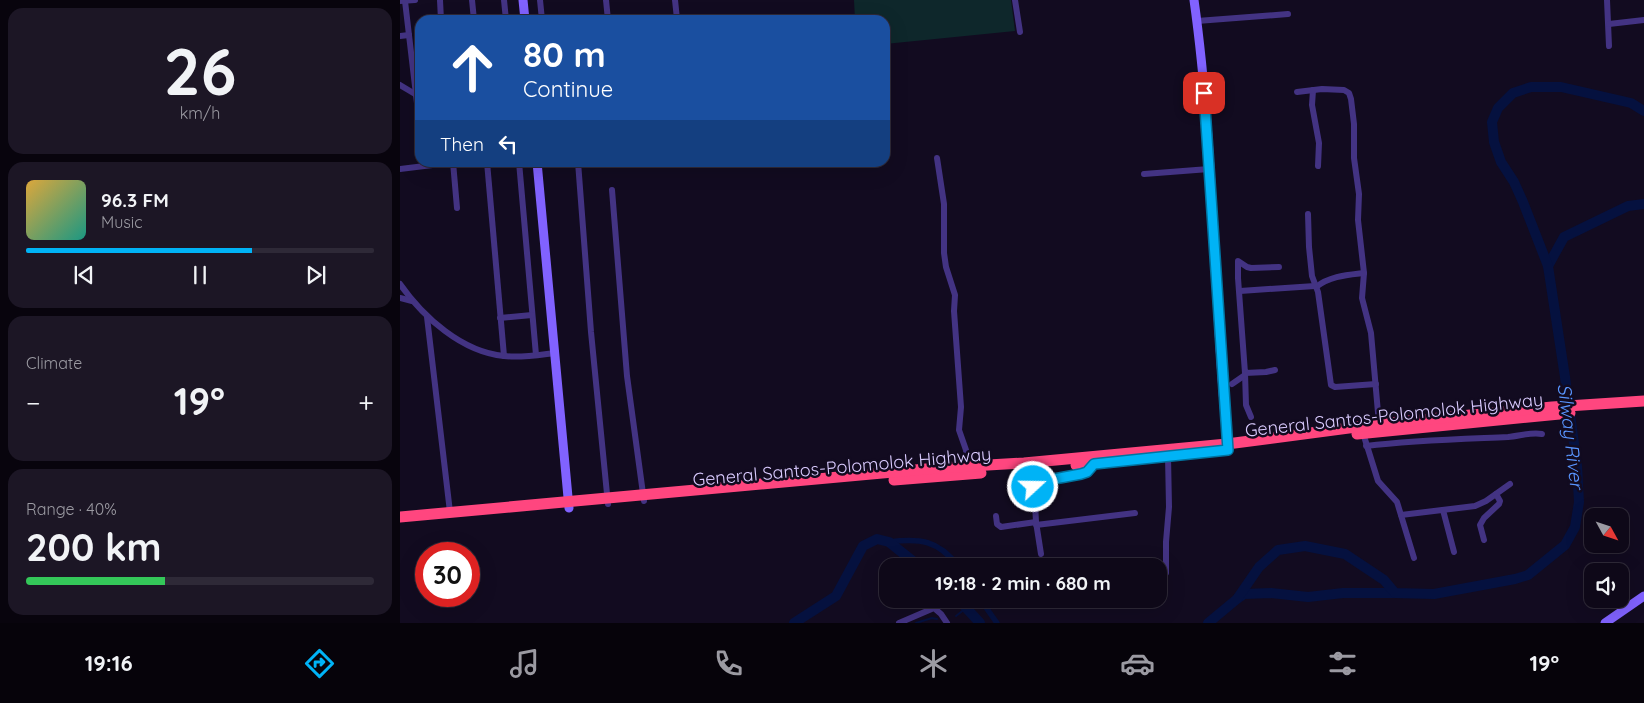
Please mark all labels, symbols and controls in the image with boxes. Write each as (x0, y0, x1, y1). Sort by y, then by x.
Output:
text: 26 (164, 30, 236, 111)
text: 80 m (523, 32, 606, 76)
icon: ahead (440, 35, 505, 100)
pin (1183, 72, 1225, 114)
text: Continue (523, 75, 613, 103)
icon: arrive (1190, 79, 1218, 107)
text: km/h (180, 103, 220, 123)
icon: left (494, 130, 522, 158)
text: Then (440, 132, 484, 156)
text: 96.3 FM (101, 188, 169, 212)
text: Music (101, 212, 143, 232)
icon: previous (70, 261, 98, 289)
icon: pause (186, 261, 214, 289)
icon: next (302, 261, 330, 289)
text: Climate (26, 353, 82, 373)
text: 19° (174, 377, 225, 425)
water label: Silway River (1553, 382, 1590, 492)
text: − (26, 385, 41, 420)
text: + (358, 385, 374, 420)
street label: General Santos-Polomolok Highway (1244, 387, 1544, 442)
street label: General Santos-Polomolok Highway (692, 442, 992, 491)
position arrow (1006, 460, 1058, 512)
text: Range · 40% (26, 499, 117, 519)
north arrow (1584, 508, 1629, 552)
map controls (1584, 508, 1629, 608)
text: 200 km (26, 523, 162, 571)
speed limit sign: 30 (415, 542, 480, 607)
button: sound (1584, 563, 1629, 608)
text: 19:18 · 2 min · 680 m (935, 571, 1111, 595)
icon: directions (302, 646, 337, 681)
icon: music (507, 646, 542, 681)
icon: phone (711, 646, 746, 681)
icon: climate (916, 646, 951, 681)
icon: car (1120, 646, 1155, 681)
icon: filters (1325, 646, 1360, 681)
text: 19:16 (85, 649, 133, 677)
text: 19° (1530, 649, 1559, 677)

